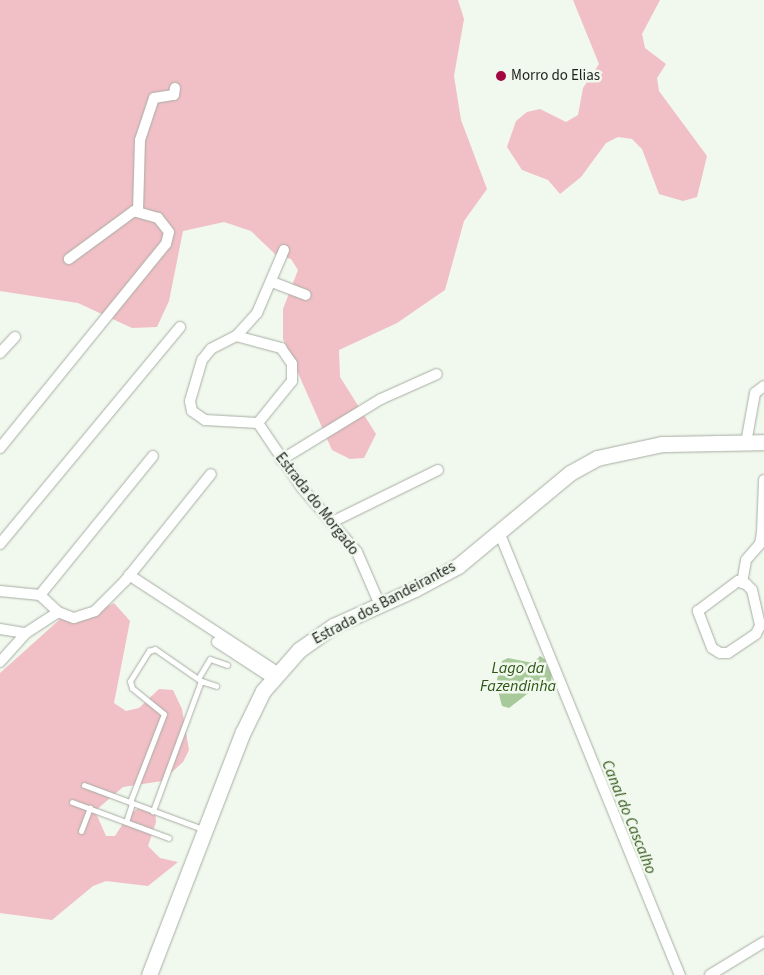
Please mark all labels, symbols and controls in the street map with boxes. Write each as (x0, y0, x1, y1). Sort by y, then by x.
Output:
place label: Morro do Elias (511, 67, 600, 85)
marker: Morro do Elias (495, 70, 507, 82)
street label: Estrada do Morgado (271, 449, 363, 559)
street label: Estrada dos Bandeirantes (309, 558, 459, 648)
water label: Lago da Fazendinha (480, 658, 556, 696)
water label: Canal do Cascalho (597, 757, 661, 877)

